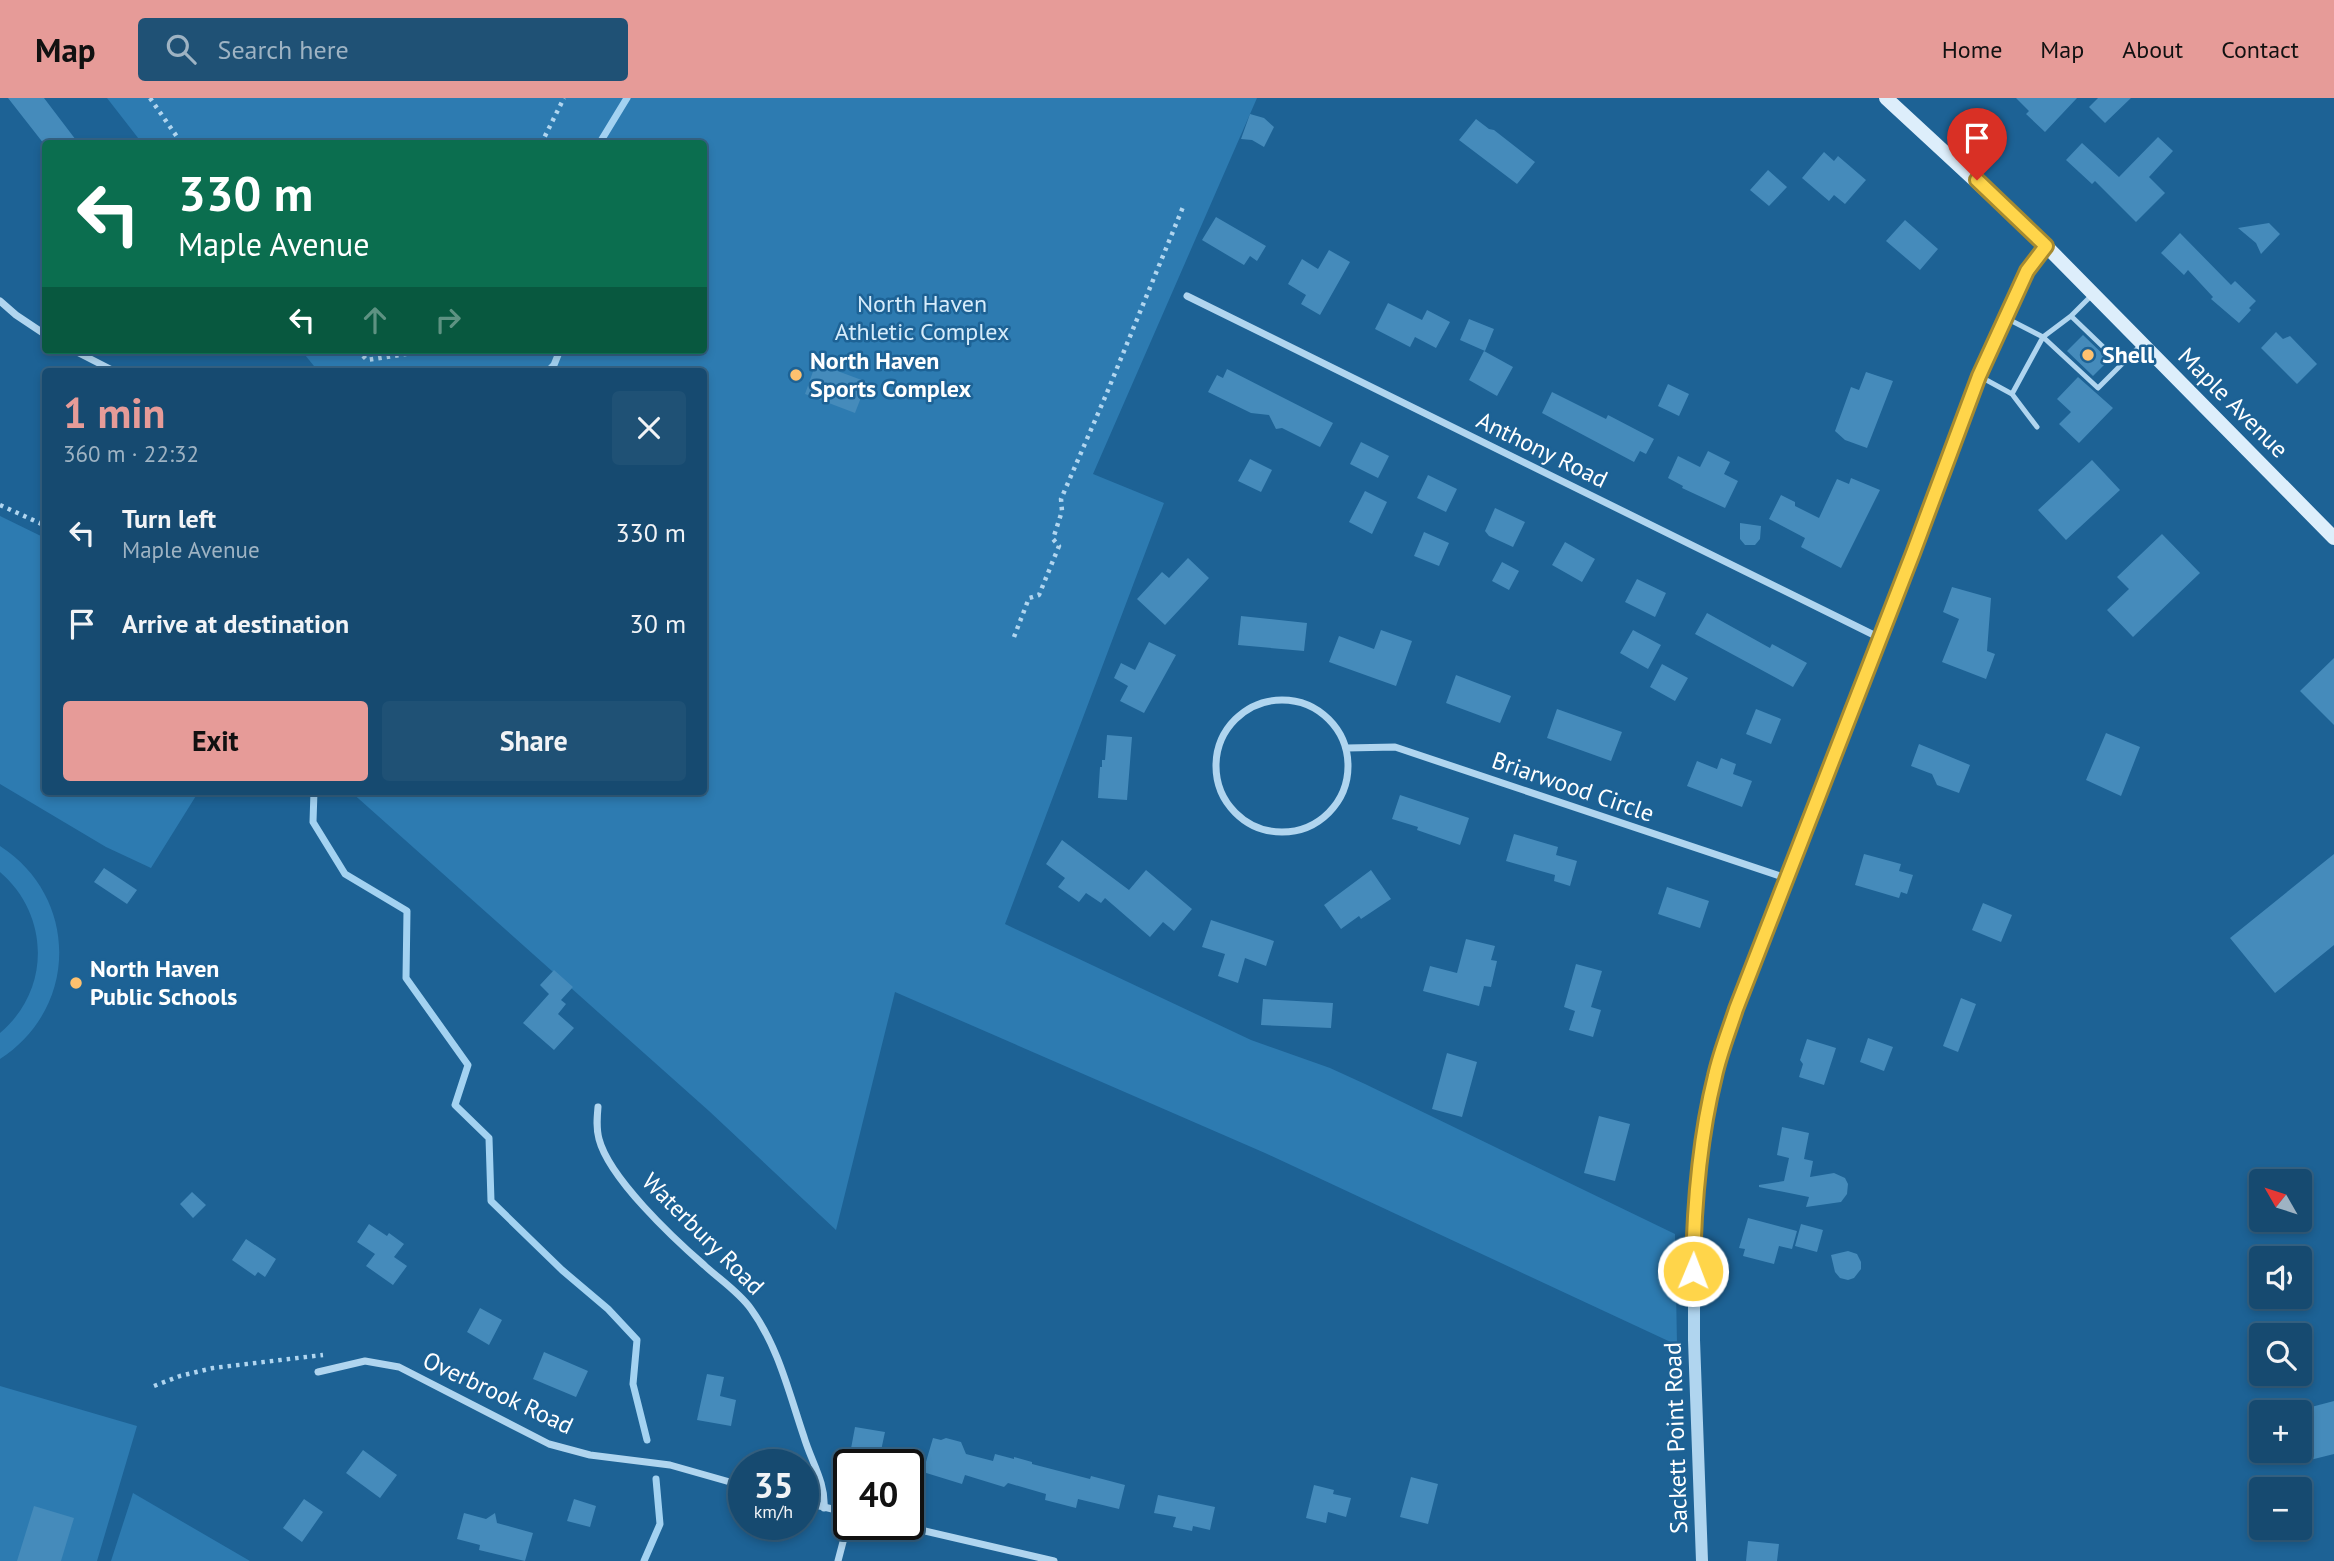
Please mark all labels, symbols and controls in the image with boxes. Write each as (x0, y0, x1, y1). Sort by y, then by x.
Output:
search box (138, 18, 628, 81)
text: Map (35, 28, 96, 71)
icon: search (162, 30, 200, 68)
text: Search here (218, 33, 349, 66)
text: Home (1942, 34, 2002, 65)
text: Map (2040, 34, 2084, 65)
text: About (2122, 34, 2183, 65)
text: Contact (2221, 34, 2299, 65)
pin (1947, 108, 2007, 180)
icon: arrive (1958, 119, 1996, 157)
text: 330 m (178, 161, 313, 225)
icon: left (63, 168, 154, 259)
text: Maple Avenue (178, 223, 370, 265)
park label: North Haven Athletic Complex (835, 288, 1009, 347)
icon: left (283, 301, 321, 339)
icon: ahead (356, 301, 394, 339)
icon: right (429, 301, 467, 339)
place label: Shell (2102, 339, 2155, 370)
street label: Maple Avenue (2172, 341, 2295, 464)
place label: North Haven Sports Complex (810, 345, 971, 404)
marker: Shell (2080, 347, 2096, 363)
marker: North Haven Sports Complex (788, 367, 804, 383)
text: 1 min (63, 385, 165, 440)
button: close (612, 391, 686, 465)
street label: Anthony Road (1472, 405, 1613, 495)
text: 360 m · 22:32 (63, 439, 199, 468)
text: Turn left (122, 502, 216, 535)
icon: left (63, 514, 101, 552)
text: 330 m (615, 516, 686, 549)
text: Maple Avenue (122, 535, 260, 564)
icon: arrive (63, 605, 101, 643)
text: Arrive at destination (122, 607, 349, 640)
text: 30 m (630, 607, 686, 640)
button: Exit (63, 701, 368, 781)
button: Share (382, 701, 686, 781)
street label: Briarwood Circle (1488, 744, 1658, 829)
place label: North Haven Public Schools (90, 953, 237, 1012)
marker: North Haven Public Schools (68, 975, 84, 991)
street label: Waterbury Road (636, 1166, 771, 1301)
north arrow (2249, 1169, 2312, 1232)
map controls (2249, 1169, 2312, 1540)
position arrow (1656, 1234, 1730, 1308)
button: sound (2249, 1246, 2312, 1309)
button: search (2249, 1323, 2312, 1386)
street label: Sackett Point Road (1657, 1342, 1694, 1534)
street label: Overbrook Road (418, 1344, 578, 1441)
button: + (2249, 1400, 2312, 1463)
speed limit sign: 40 (833, 1449, 924, 1540)
text: 35 (754, 1462, 793, 1508)
button: − (2249, 1477, 2312, 1540)
text: km/h (754, 1500, 793, 1523)

